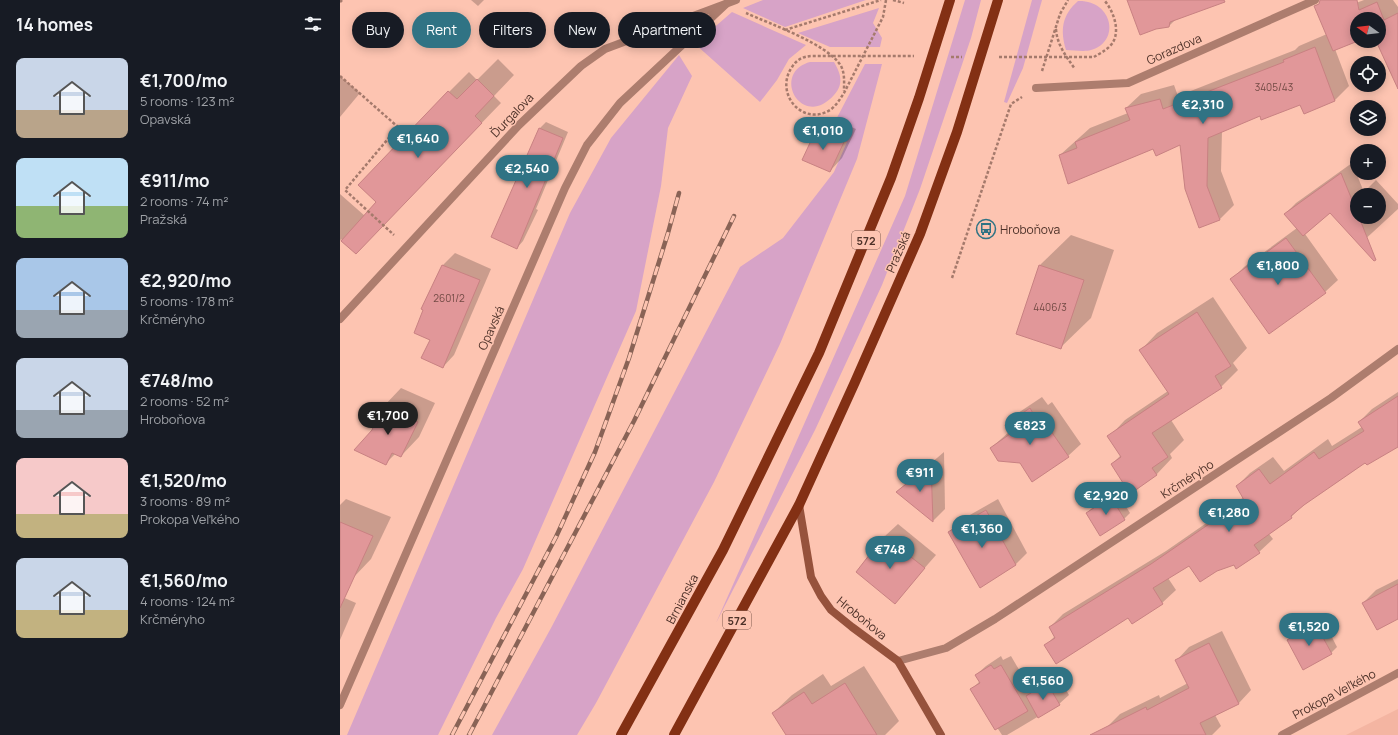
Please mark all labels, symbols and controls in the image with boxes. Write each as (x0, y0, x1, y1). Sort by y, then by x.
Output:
chip: Buy (352, 12, 404, 48)
chip: Rent (412, 12, 471, 48)
chip: Filters (479, 12, 546, 48)
chip: New (554, 12, 610, 48)
chip: Apartment (618, 12, 716, 48)
north arrow (1350, 12, 1386, 48)
map controls (1350, 12, 1386, 224)
text: 14 homes (16, 13, 93, 36)
icon: filters (302, 13, 324, 35)
street label: Gorazdova (1144, 29, 1204, 69)
button: locate (1350, 56, 1386, 92)
text: €1,700/mo (140, 69, 227, 92)
icon: home (48, 74, 96, 122)
house number: 3405/43 (1255, 80, 1293, 94)
street label: Ďurgalova (487, 89, 537, 141)
pin: €2,310 (1170, 91, 1236, 125)
text: 5 rooms · 123 m² (140, 92, 235, 110)
text: €2,310 (1182, 95, 1224, 113)
button: layers (1350, 100, 1386, 136)
text: Opavská (140, 110, 191, 128)
pin: €1,010 (790, 117, 856, 151)
text: €1,010 (803, 121, 843, 139)
pin: €1,640 (385, 125, 451, 159)
text: €1,640 (397, 129, 439, 147)
button: + (1350, 144, 1386, 180)
pin: €2,540 (494, 155, 560, 189)
text: €2,540 (505, 159, 549, 177)
text: €911/mo (140, 169, 210, 192)
icon: home (48, 174, 96, 222)
button: − (1350, 188, 1386, 224)
text: 2 rooms · 74 m² (140, 192, 228, 210)
text: Pražská (140, 210, 187, 228)
bus stop icon: Hroboňova (975, 218, 997, 240)
place label: Hroboňova (1000, 221, 1060, 238)
street label: Pražská (882, 229, 914, 275)
road number: 572 (852, 231, 880, 249)
pin: €1,800 (1245, 252, 1311, 286)
text: €1,800 (1256, 256, 1300, 274)
text: €2,920/mo (140, 269, 231, 292)
icon: home (48, 274, 96, 322)
house number: 2601/2 (433, 291, 465, 305)
text: 5 rooms · 178 m² (140, 292, 234, 310)
house number: 4406/3 (1033, 300, 1067, 314)
street label: Opavská (474, 303, 508, 353)
text: Krčméryho (140, 310, 205, 328)
text: €748/mo (140, 369, 213, 392)
icon: home (48, 374, 96, 422)
text: 2 rooms · 52 m² (140, 392, 229, 410)
pin: €1,700 (355, 402, 421, 436)
text: €1,700 (367, 406, 409, 424)
text: Hroboňova (140, 410, 205, 428)
pin: €823 (1006, 412, 1054, 446)
text: €823 (1014, 416, 1046, 434)
street label: Krčméryho (1157, 456, 1217, 502)
pin: €911 (896, 459, 944, 493)
text: €911 (906, 463, 934, 481)
text: €1,520/mo (140, 469, 227, 492)
icon: home (48, 474, 96, 522)
pin: €2,920 (1073, 482, 1139, 516)
text: €2,920 (1084, 486, 1128, 504)
text: 3 rooms · 89 m² (140, 492, 230, 510)
pin: €1,280 (1196, 499, 1262, 533)
text: €1,280 (1208, 503, 1250, 521)
text: Prokopa Veľkého (140, 510, 240, 528)
pin: €1,360 (949, 515, 1015, 549)
text: €1,360 (961, 519, 1003, 537)
pin: €748 (866, 536, 914, 570)
text: €748 (874, 540, 906, 558)
text: €1,560/mo (140, 569, 228, 592)
street label: Brnianska (662, 571, 702, 627)
icon: home (48, 574, 96, 622)
text: 4 rooms · 124 m² (140, 592, 235, 610)
street label: Hroboňova (833, 592, 891, 644)
text: Krčméryho (140, 610, 205, 628)
road number: 572 (723, 611, 751, 629)
pin: €1,520 (1276, 613, 1342, 647)
text: €1,520 (1288, 617, 1330, 635)
street label: Prokopa Veľkého (1289, 665, 1379, 723)
pin: €1,560 (1010, 667, 1076, 701)
text: €1,560 (1022, 671, 1064, 689)

